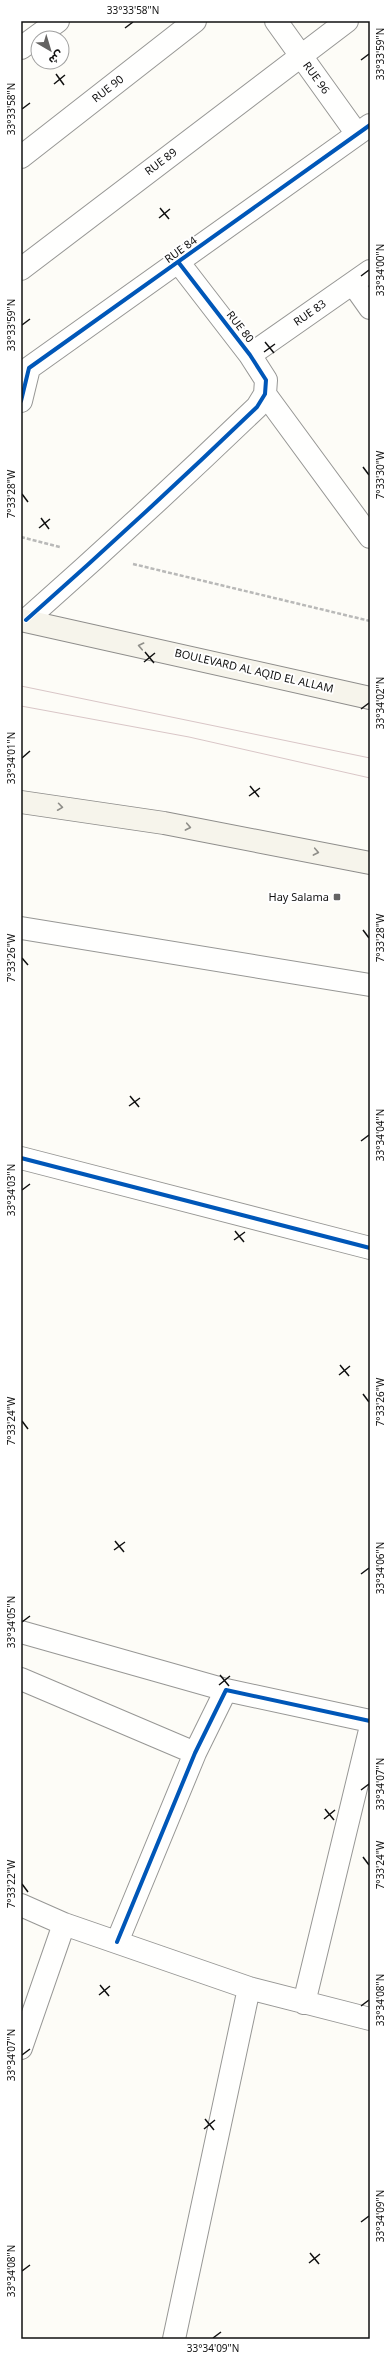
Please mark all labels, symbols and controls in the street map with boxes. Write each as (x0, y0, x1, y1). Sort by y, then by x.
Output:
text: 33°33'58"N (107, 0, 159, 21)
text: 33°33'59"N (370, 28, 391, 80)
north arrow (30, 30, 70, 70)
text: ش (43, 44, 69, 71)
street label: RUE 96 (296, 56, 336, 100)
street label: RUE 90 (87, 69, 129, 109)
text: 33°33'58"N (1, 83, 22, 135)
street label: RUE 89 (140, 142, 182, 182)
street label: RUE 84 (159, 230, 203, 270)
text: 33°34'00"N (370, 244, 391, 296)
street label: RUE 83 (288, 293, 332, 333)
text: 33°33'59"N (1, 299, 22, 351)
street label: RUE 80 (220, 306, 260, 348)
text: 7°33'30"W (370, 450, 391, 499)
text: 7°33'28"W (1, 469, 22, 518)
one-way arrow (138, 642, 144, 650)
street label: BOULEVARD AL AQID EL ALLAM (172, 642, 336, 700)
text: 33°34'02"N (370, 677, 391, 729)
text: 33°34'01"N (1, 732, 22, 784)
one-way arrow (57, 802, 63, 811)
one-way arrow (185, 823, 191, 831)
one-way arrow (312, 848, 319, 856)
place label: Hay Salama (269, 886, 329, 909)
marker: Hay Salama (332, 892, 342, 902)
text: 7°33'28"W (370, 913, 391, 962)
text: 7°33'26"W (1, 933, 22, 982)
text: 33°34'04"N (370, 1109, 391, 1161)
text: 33°34'03"N (1, 1164, 22, 1216)
text: 7°33'26"W (370, 1377, 391, 1426)
text: 7°33'24"W (1, 1396, 22, 1445)
text: 33°34'06"N (370, 1542, 391, 1594)
text: 33°34'05"N (1, 1596, 22, 1648)
text: 33°34'07"N (370, 1758, 391, 1810)
text: 7°33'24"W (370, 1840, 391, 1889)
text: 7°33'22"W (1, 1859, 22, 1908)
text: 33°34'08"N (370, 1974, 391, 2026)
text: 33°34'07"N (1, 2029, 22, 2081)
text: 33°34'09"N (370, 2190, 391, 2242)
text: 33°34'08"N (1, 2245, 22, 2297)
text: 33°34'09"N (187, 2338, 239, 2359)

